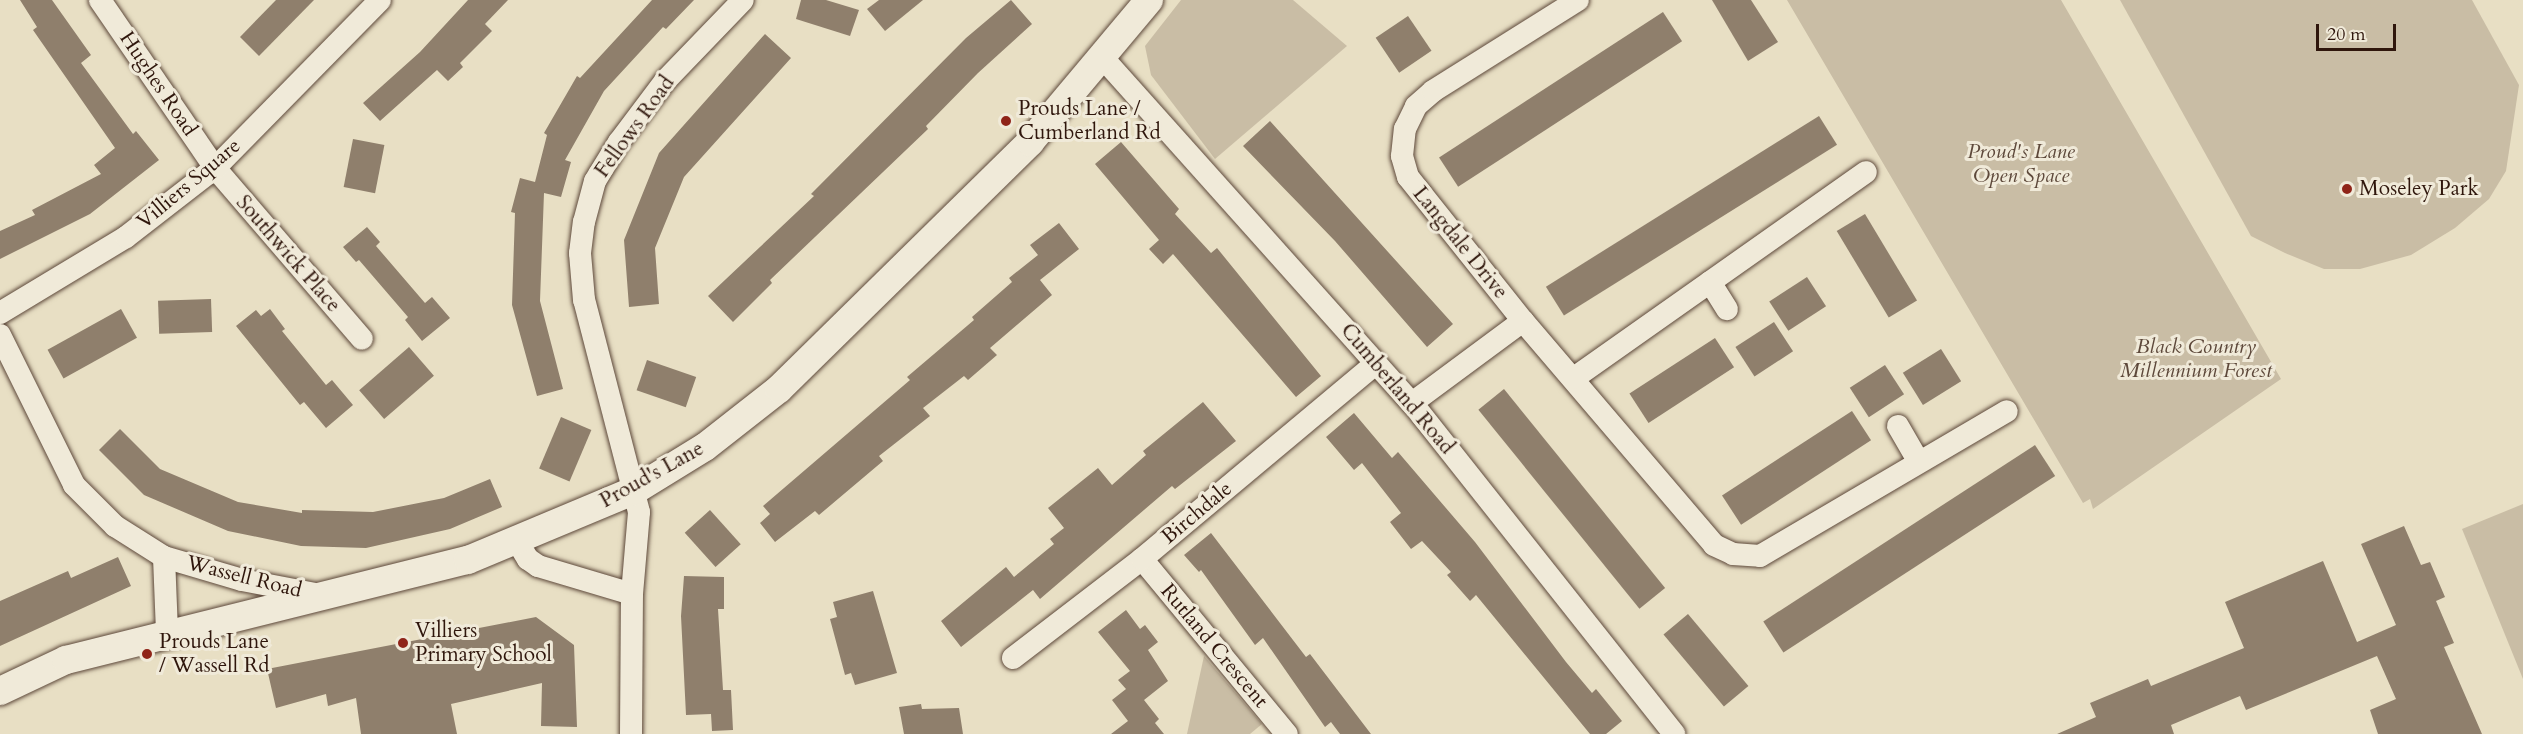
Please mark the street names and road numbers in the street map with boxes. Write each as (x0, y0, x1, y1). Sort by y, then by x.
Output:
street label: Hughes Road (114, 27, 202, 141)
street label: Fellows Road (590, 71, 680, 183)
street label: Villiers Square (132, 133, 246, 235)
street label: Langdale Drive (1407, 182, 1513, 304)
street label: Southwick Place (230, 190, 346, 318)
street label: Cumberland Road (1335, 318, 1459, 460)
street label: Proud's Lane (596, 436, 708, 514)
street label: Birchdale (1157, 476, 1237, 550)
street label: Wassell Road (184, 550, 304, 604)
street label: Rutland Crescent (1155, 579, 1273, 713)

